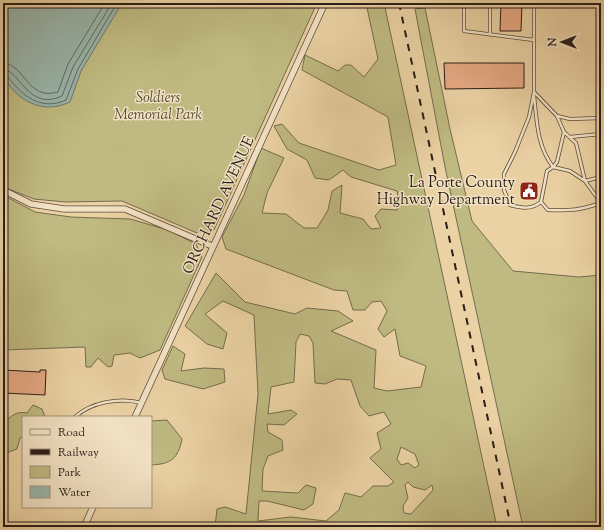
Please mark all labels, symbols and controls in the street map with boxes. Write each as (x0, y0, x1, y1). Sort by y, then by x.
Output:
north arrow (542, 22, 582, 62)
text: N (545, 37, 561, 47)
park label: Soldiers Memorial Park (114, 88, 202, 126)
street label: ORCHARD AVENUE (178, 133, 260, 278)
place label: La Porte County Highway Department (377, 173, 516, 211)
public building icon: La Porte County Highway Department (518, 180, 540, 202)
legend (22, 416, 152, 508)
text: Road (58, 424, 85, 442)
text: Railway (58, 444, 99, 462)
text: Park (58, 464, 81, 482)
text: Water (58, 484, 91, 502)

